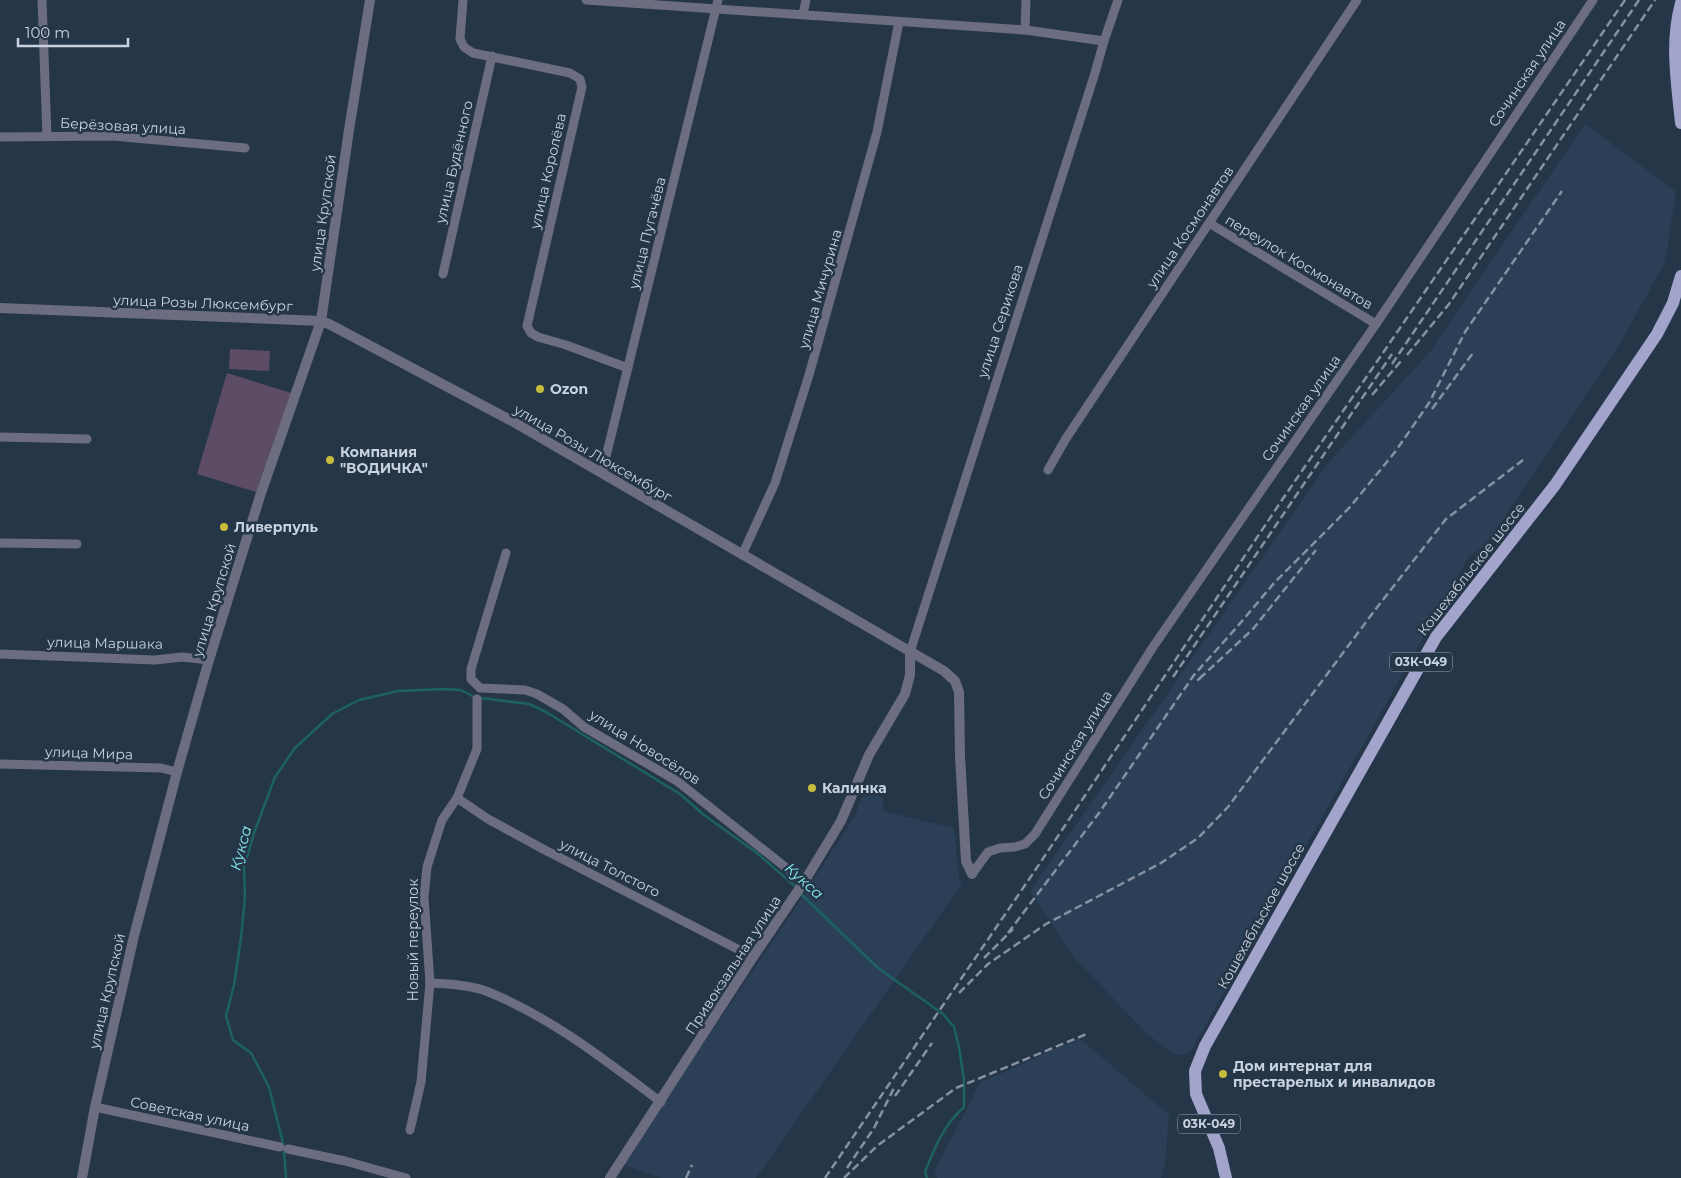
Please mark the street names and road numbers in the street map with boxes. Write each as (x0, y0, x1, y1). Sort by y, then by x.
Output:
street label: Сочинская улица (1484, 16, 1570, 130)
street label: улица Будённого (431, 99, 477, 226)
street label: улица Королёва (526, 111, 570, 232)
street label: Берёзовая улица (60, 114, 186, 138)
street label: улица Крупской (306, 153, 340, 274)
street label: улица Космонавтов (1142, 163, 1238, 292)
street label: улица Пугачёва (624, 175, 670, 292)
street label: переулок Космонавтов (1222, 211, 1376, 313)
street label: улица Мичурина (794, 227, 846, 352)
street label: улица Серикова (973, 262, 1027, 381)
street label: улица Розы Люксембург (112, 291, 293, 315)
street label: Сочинская улица (1257, 351, 1345, 465)
street label: улица Розы Люксембург (510, 400, 676, 506)
street label: Кошехабльское шоссе (1413, 499, 1529, 639)
street label: улица Крупской (188, 541, 240, 660)
street label: улица Маршака (46, 633, 163, 653)
road number: 03К-049 (1390, 652, 1452, 672)
street label: Сочинская улица (1034, 687, 1116, 803)
street label: улица Новосёлов (585, 705, 704, 788)
street label: улица Мира (44, 742, 133, 764)
street label: улица Толстого (556, 834, 663, 901)
street label: Кошехабльское шоссе (1213, 840, 1309, 992)
street label: Новый переулок (404, 879, 422, 1001)
street label: Привокзальная улица (681, 892, 785, 1038)
street label: улица Крупской (85, 931, 129, 1052)
street label: Советская улица (129, 1093, 251, 1135)
road number: 03К-049 (1178, 1114, 1240, 1134)

